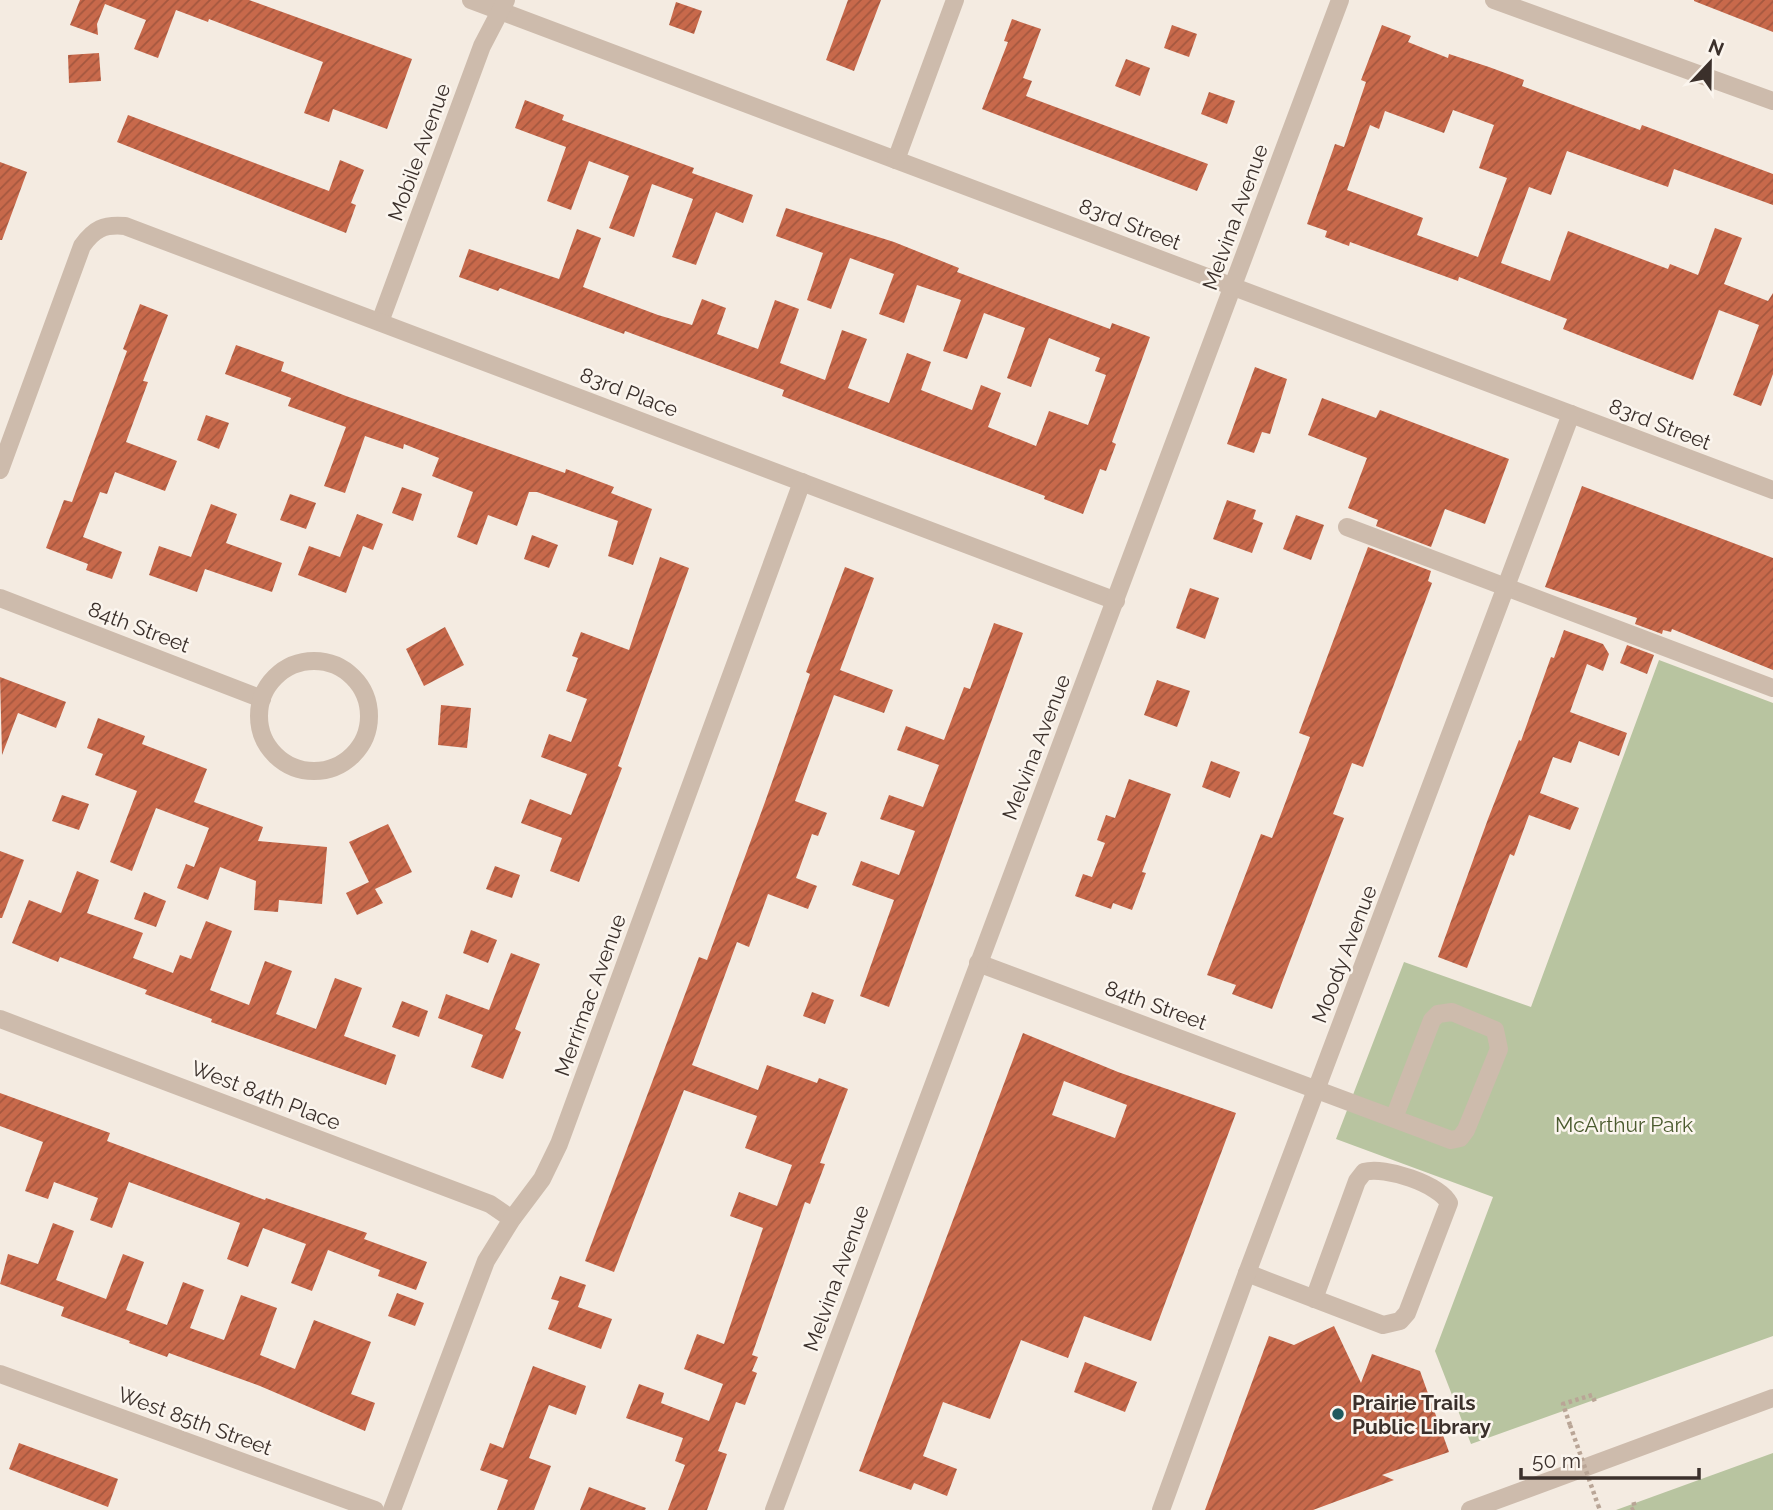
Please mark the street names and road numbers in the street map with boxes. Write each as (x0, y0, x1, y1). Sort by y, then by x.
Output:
street label: Mobile Avenue (383, 80, 455, 224)
street label: Melvina Avenue (1197, 140, 1273, 294)
street label: 83rd Street (1075, 193, 1185, 255)
street label: 83rd Place (576, 362, 682, 422)
street label: 83rd Street (1605, 393, 1715, 455)
street label: 84th Street (85, 596, 193, 658)
street label: Melvina Avenue (997, 671, 1075, 823)
street label: Moody Avenue (1306, 882, 1382, 1026)
street label: Merrimac Avenue (549, 911, 631, 1079)
street label: 84th Street (1102, 975, 1210, 1035)
street label: West 84th Place (188, 1055, 344, 1135)
street label: Melvina Avenue (798, 1201, 874, 1355)
street label: West 85th Street (115, 1382, 275, 1460)

